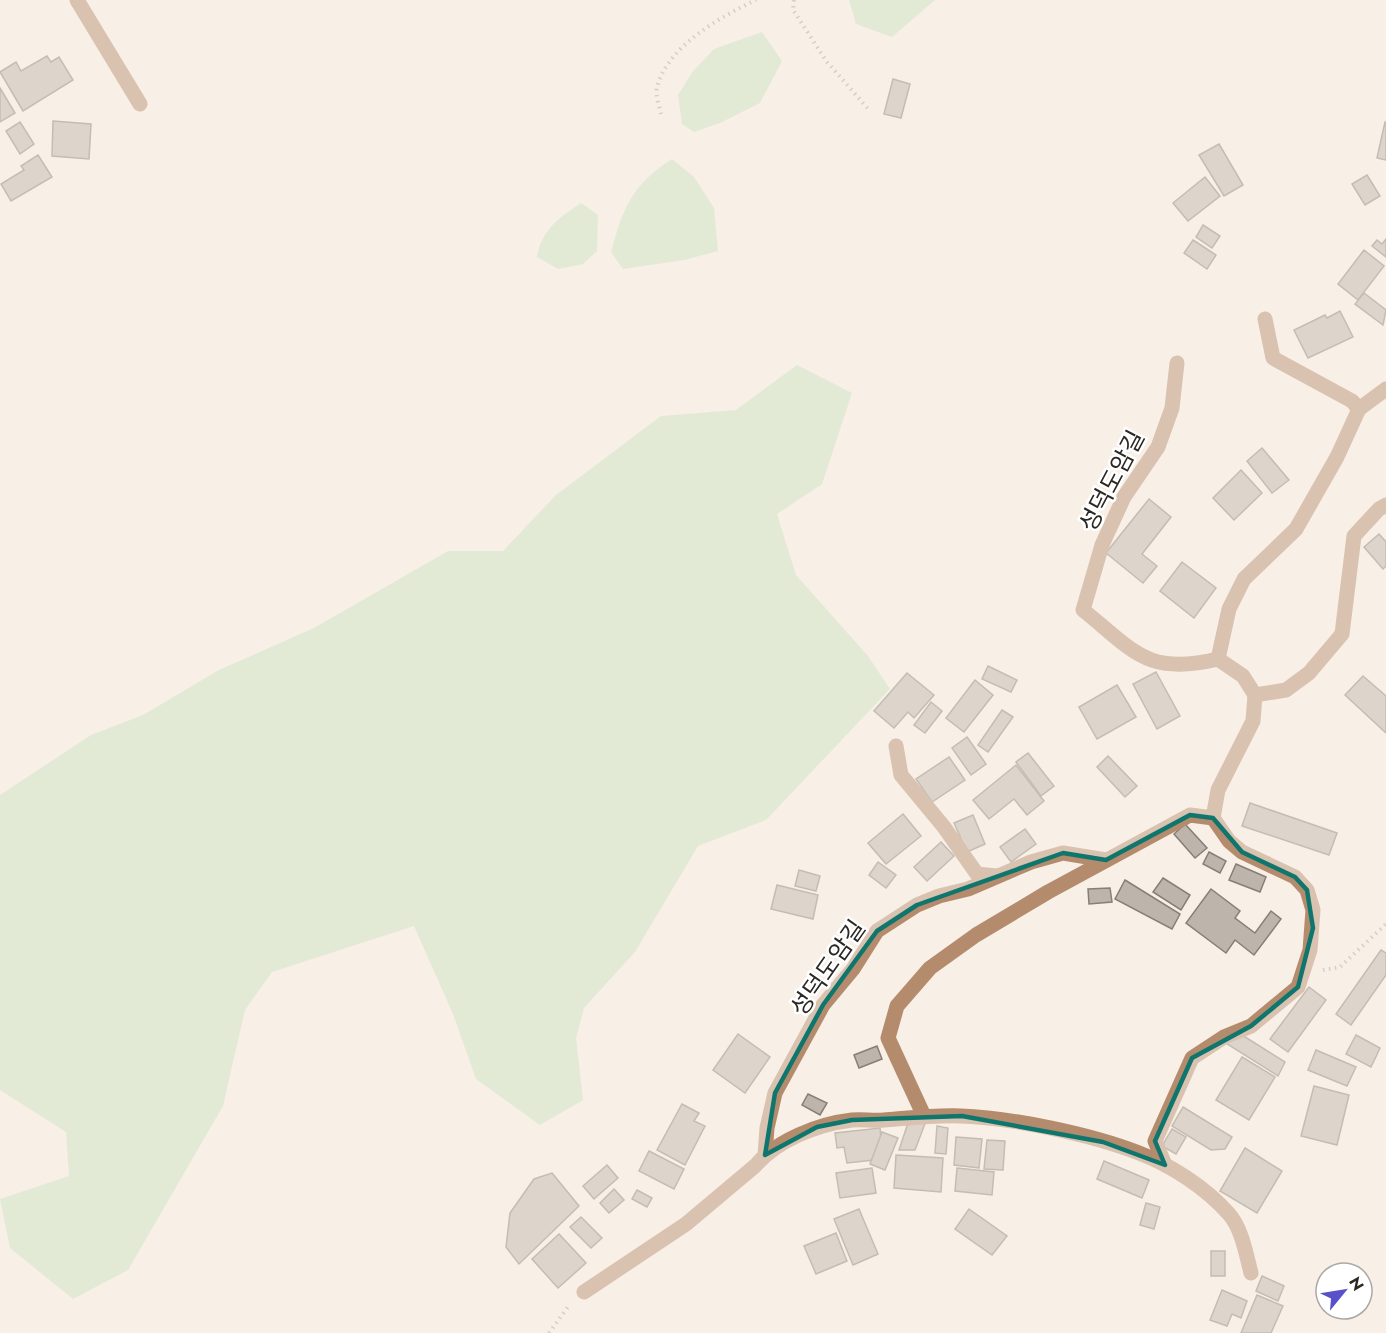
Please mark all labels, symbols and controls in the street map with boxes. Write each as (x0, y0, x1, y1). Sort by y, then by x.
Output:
street label: 성덕도암길 (1070, 424, 1153, 538)
street label: 성덕도암길 (782, 912, 874, 1023)
north arrow (1314, 1261, 1374, 1321)
text: N (1343, 1272, 1370, 1295)

